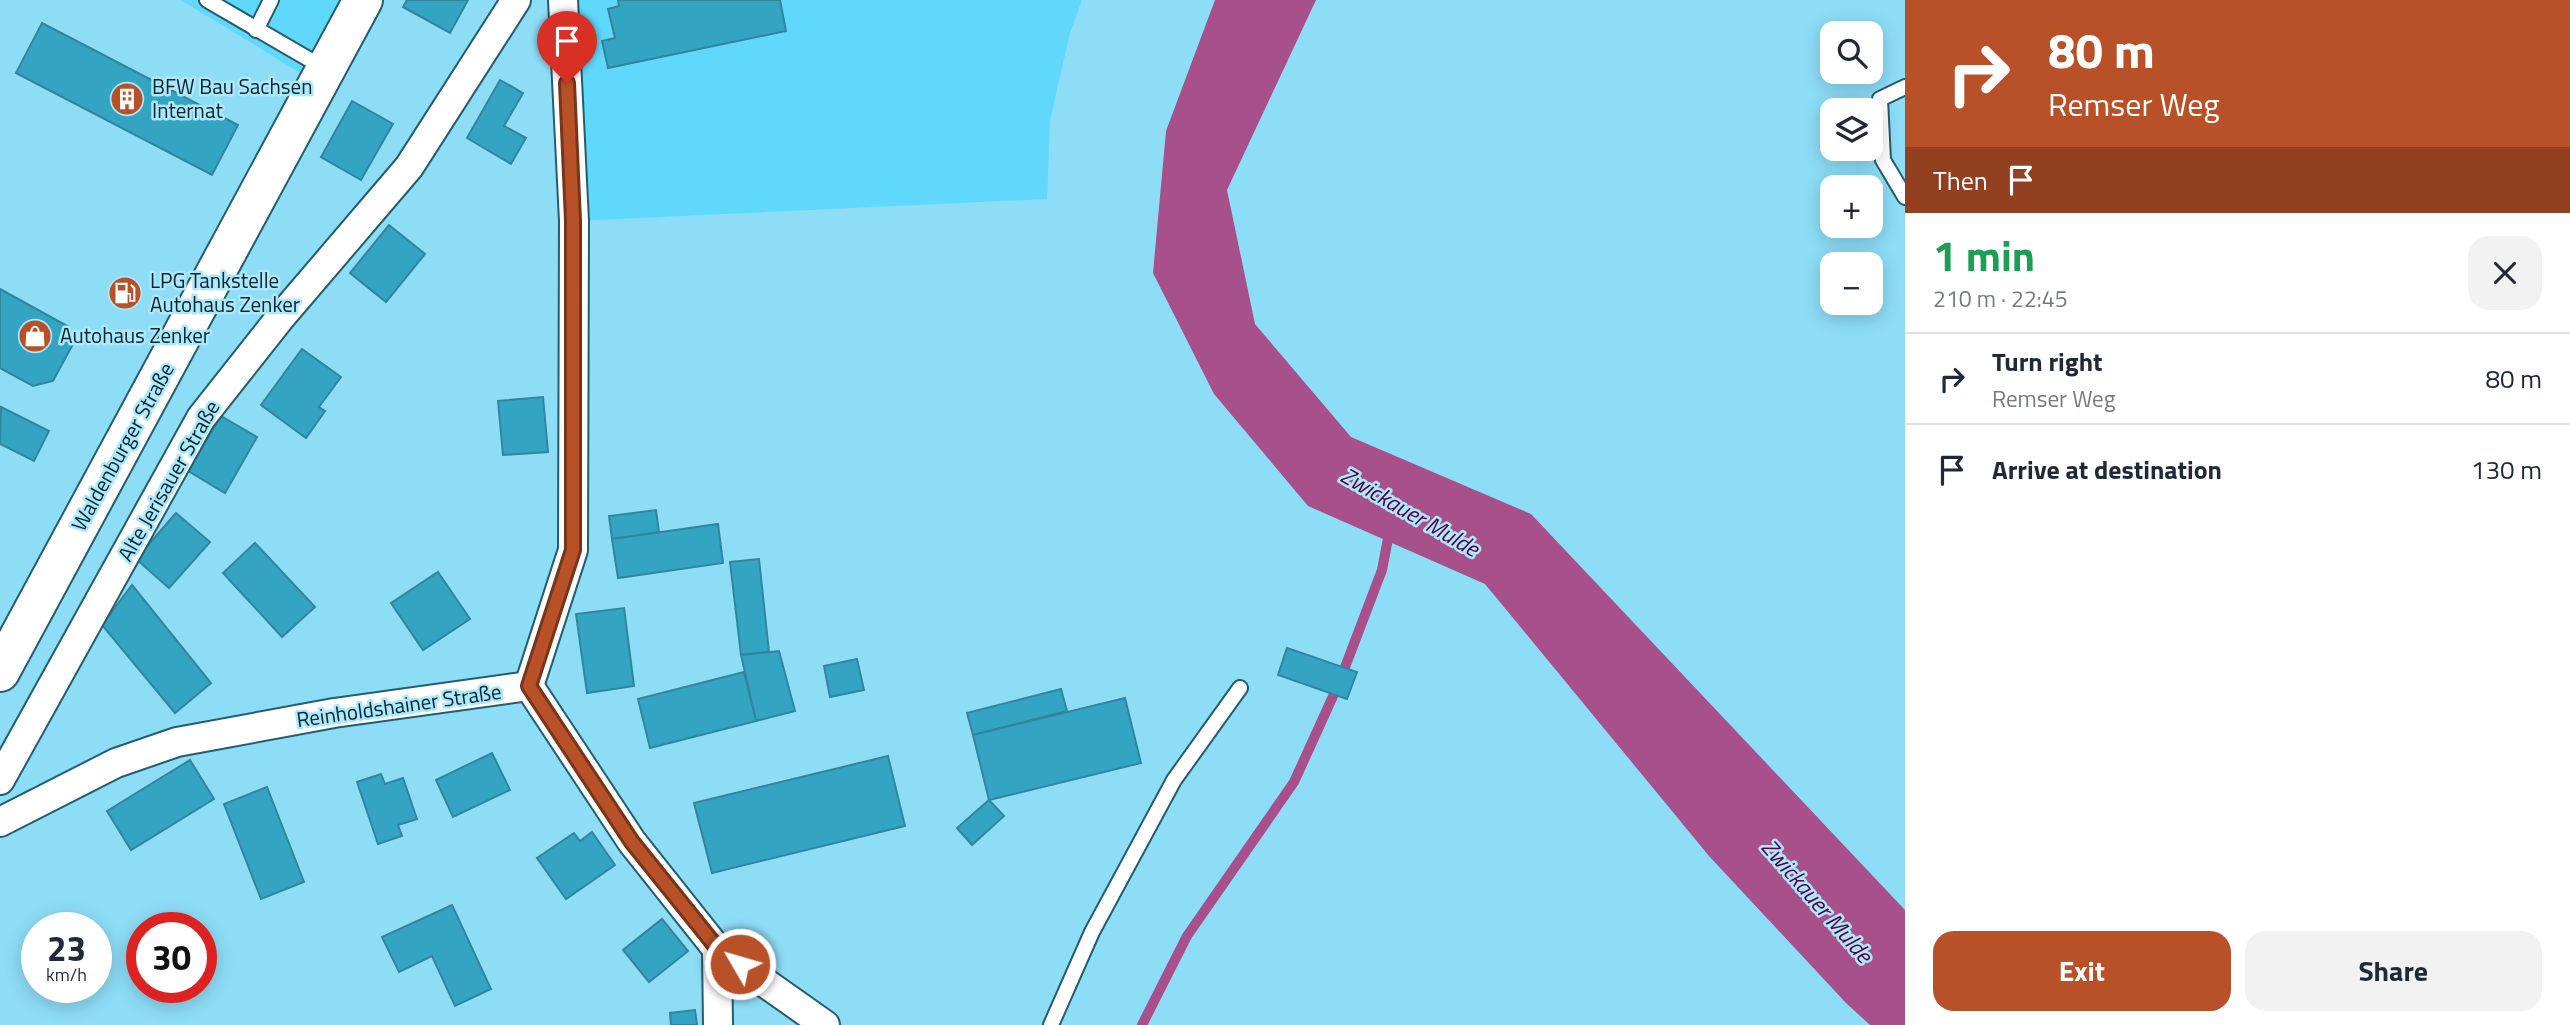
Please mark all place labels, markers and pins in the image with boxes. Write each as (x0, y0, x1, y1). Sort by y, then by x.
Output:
pin (537, 11, 597, 83)
place label: BFW Bau Sachsen Internat (152, 70, 312, 126)
building icon: BFW Bau Sachsen Internat (108, 80, 146, 118)
place label: LPG Tankstelle Autohaus Zenker (150, 264, 300, 320)
fuel station icon: LPG Tankstelle Autohaus Zenker (106, 274, 144, 312)
shop icon: Autohaus Zenker (16, 317, 54, 355)
place label: Autohaus Zenker (60, 319, 210, 351)

